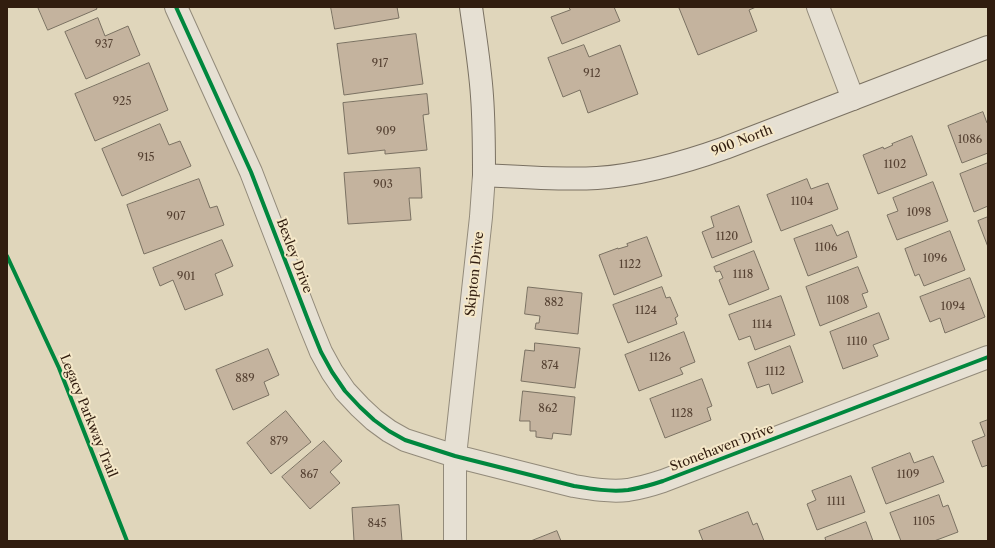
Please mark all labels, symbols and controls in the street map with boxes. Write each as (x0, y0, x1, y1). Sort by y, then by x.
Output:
house number: 937 (95, 38, 113, 52)
house number: 917 (372, 57, 388, 71)
house number: 912 (583, 67, 601, 81)
house number: 925 (113, 95, 131, 109)
street label: 900 North (709, 122, 775, 160)
house number: 909 (376, 125, 396, 139)
house number: 1086 (958, 133, 982, 147)
house number: 915 (137, 151, 155, 165)
house number: 1102 (884, 158, 906, 172)
house number: 903 (373, 178, 393, 192)
house number: 1104 (791, 195, 813, 209)
house number: 1098 (907, 206, 931, 220)
house number: 907 (167, 210, 185, 224)
street label: Bexley Drive (273, 216, 315, 296)
house number: 1120 (716, 230, 738, 244)
street label: Skipton Drive (463, 231, 487, 317)
house number: 1106 (815, 241, 837, 255)
house number: 1096 (923, 252, 947, 266)
house number: 1122 (619, 258, 641, 272)
house number: 1118 (733, 268, 753, 282)
house number: 901 (177, 270, 195, 284)
house number: 1108 (827, 294, 849, 308)
house number: 882 (544, 296, 564, 310)
house number: 1094 (941, 300, 965, 314)
house number: 1124 (635, 304, 657, 318)
house number: 1114 (752, 318, 772, 332)
house number: 1110 (847, 335, 867, 349)
house number: 1126 (649, 351, 671, 365)
street label: Legacy Parkway Trail (56, 352, 120, 480)
house number: 874 (541, 359, 559, 373)
house number: 1112 (765, 365, 785, 379)
house number: 889 (235, 372, 255, 386)
house number: 862 (538, 402, 558, 416)
house number: 1128 (671, 407, 693, 421)
street label: Stonehaven Drive (668, 421, 776, 475)
house number: 879 (270, 435, 288, 449)
house number: 867 (300, 468, 318, 482)
house number: 1109 (897, 468, 919, 482)
house number: 1111 (827, 495, 845, 509)
house number: 1105 (913, 515, 935, 529)
house number: 845 (368, 517, 386, 531)

